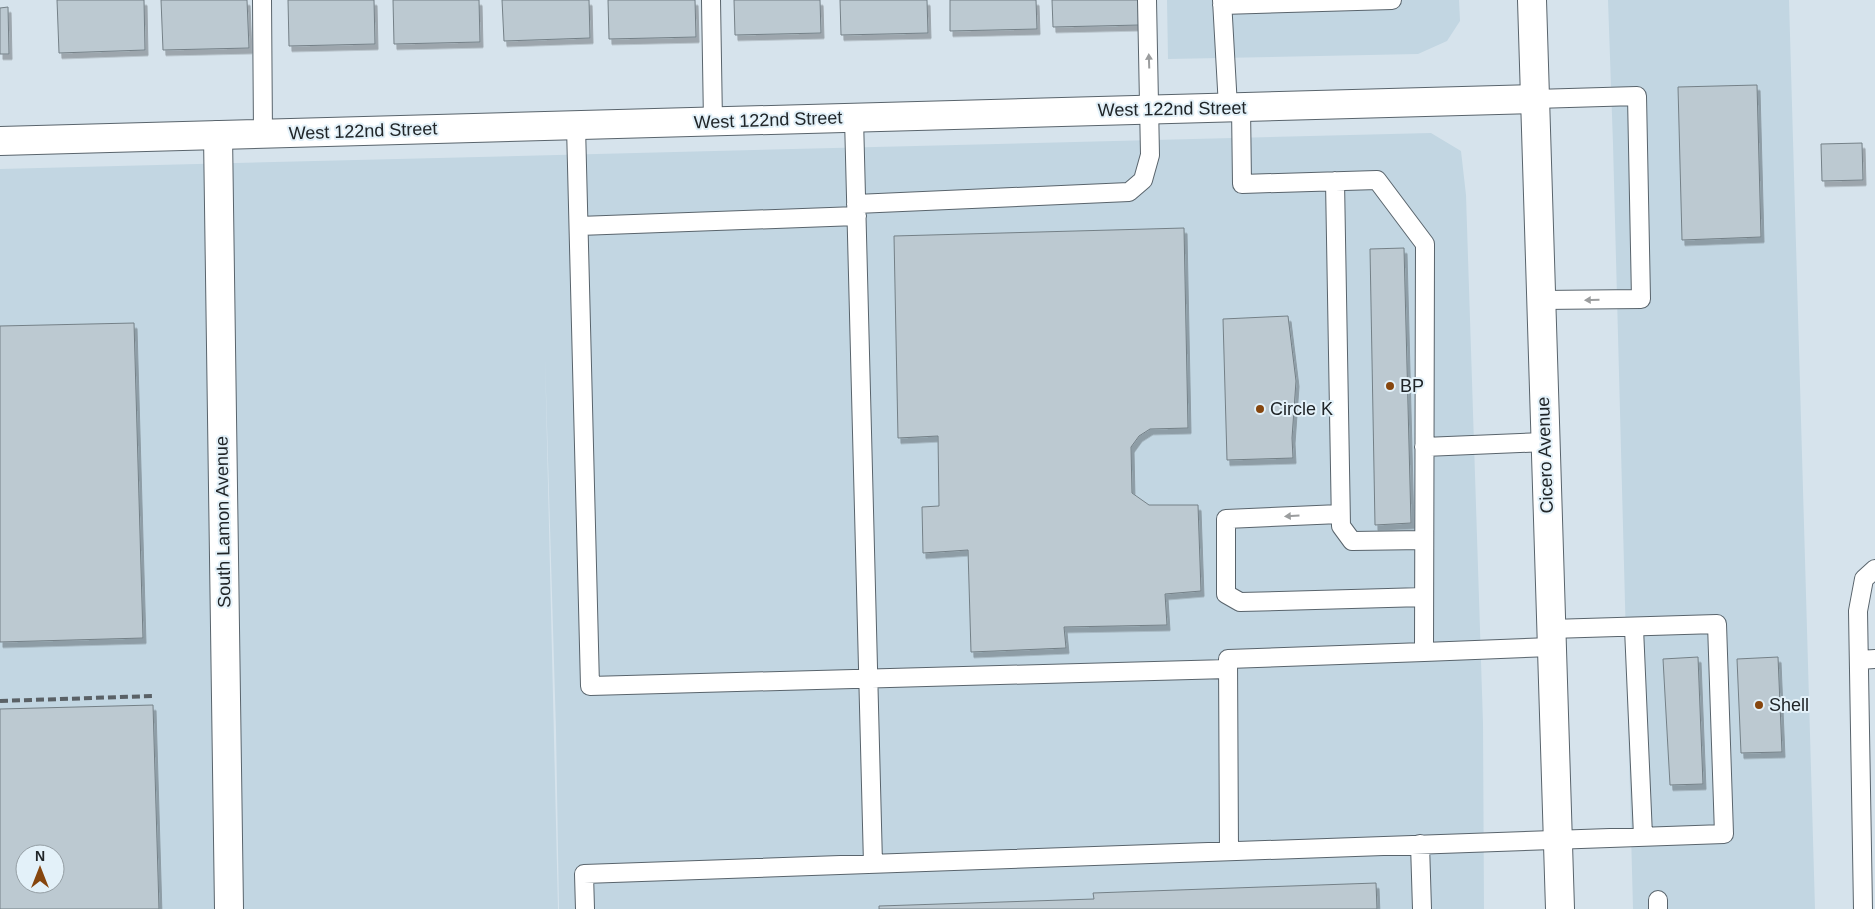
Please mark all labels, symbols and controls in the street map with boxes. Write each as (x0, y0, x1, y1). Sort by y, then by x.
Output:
one-way arrow (1145, 53, 1153, 69)
street label: West 122nd Street (1097, 98, 1247, 120)
street label: West 122nd Street (693, 107, 843, 133)
street label: West 122nd Street (288, 118, 438, 144)
one-way arrow (1584, 296, 1600, 304)
place label: BP (1400, 376, 1424, 396)
marker: BP (1384, 380, 1396, 392)
street label: Cicero Avenue (1533, 396, 1557, 514)
place label: Circle K (1270, 399, 1333, 419)
marker: Circle K (1254, 403, 1266, 415)
street label: South Lamon Avenue (212, 436, 234, 608)
one-way arrow (1283, 512, 1299, 520)
place label: Shell (1769, 695, 1809, 715)
marker: Shell (1753, 699, 1765, 711)
north arrow (15, 844, 65, 894)
text: N (35, 848, 45, 864)

